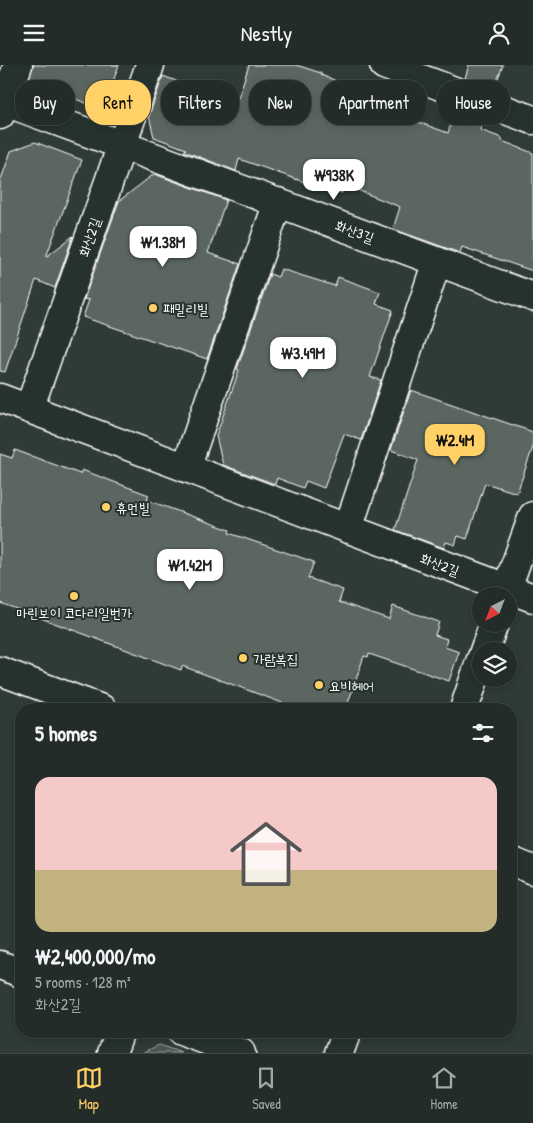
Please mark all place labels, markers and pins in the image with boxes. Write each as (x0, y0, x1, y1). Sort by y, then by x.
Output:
pin: ₩938K (299, 159, 369, 201)
pin: ₩1.38M (122, 225, 204, 268)
place label: 패밀리빌 (163, 299, 209, 318)
marker: 패밀리빌 (147, 302, 159, 314)
pin: ₩3.49M (262, 337, 344, 379)
pin: ₩2.4M (420, 423, 490, 466)
place label: 휴먼빌 (116, 498, 151, 517)
marker: 휴먼빌 (100, 501, 112, 513)
pin: ₩1.42M (149, 549, 231, 591)
marker: 마린보이 코다리일번가 (68, 590, 80, 602)
place label: 마린보이 코다리일번가 (16, 603, 133, 622)
place label: 가람복집 (253, 649, 298, 668)
marker: 가람복집 (237, 652, 249, 664)
place label: 요비헤어 (329, 676, 374, 695)
marker: 요비헤어 (313, 679, 325, 691)

